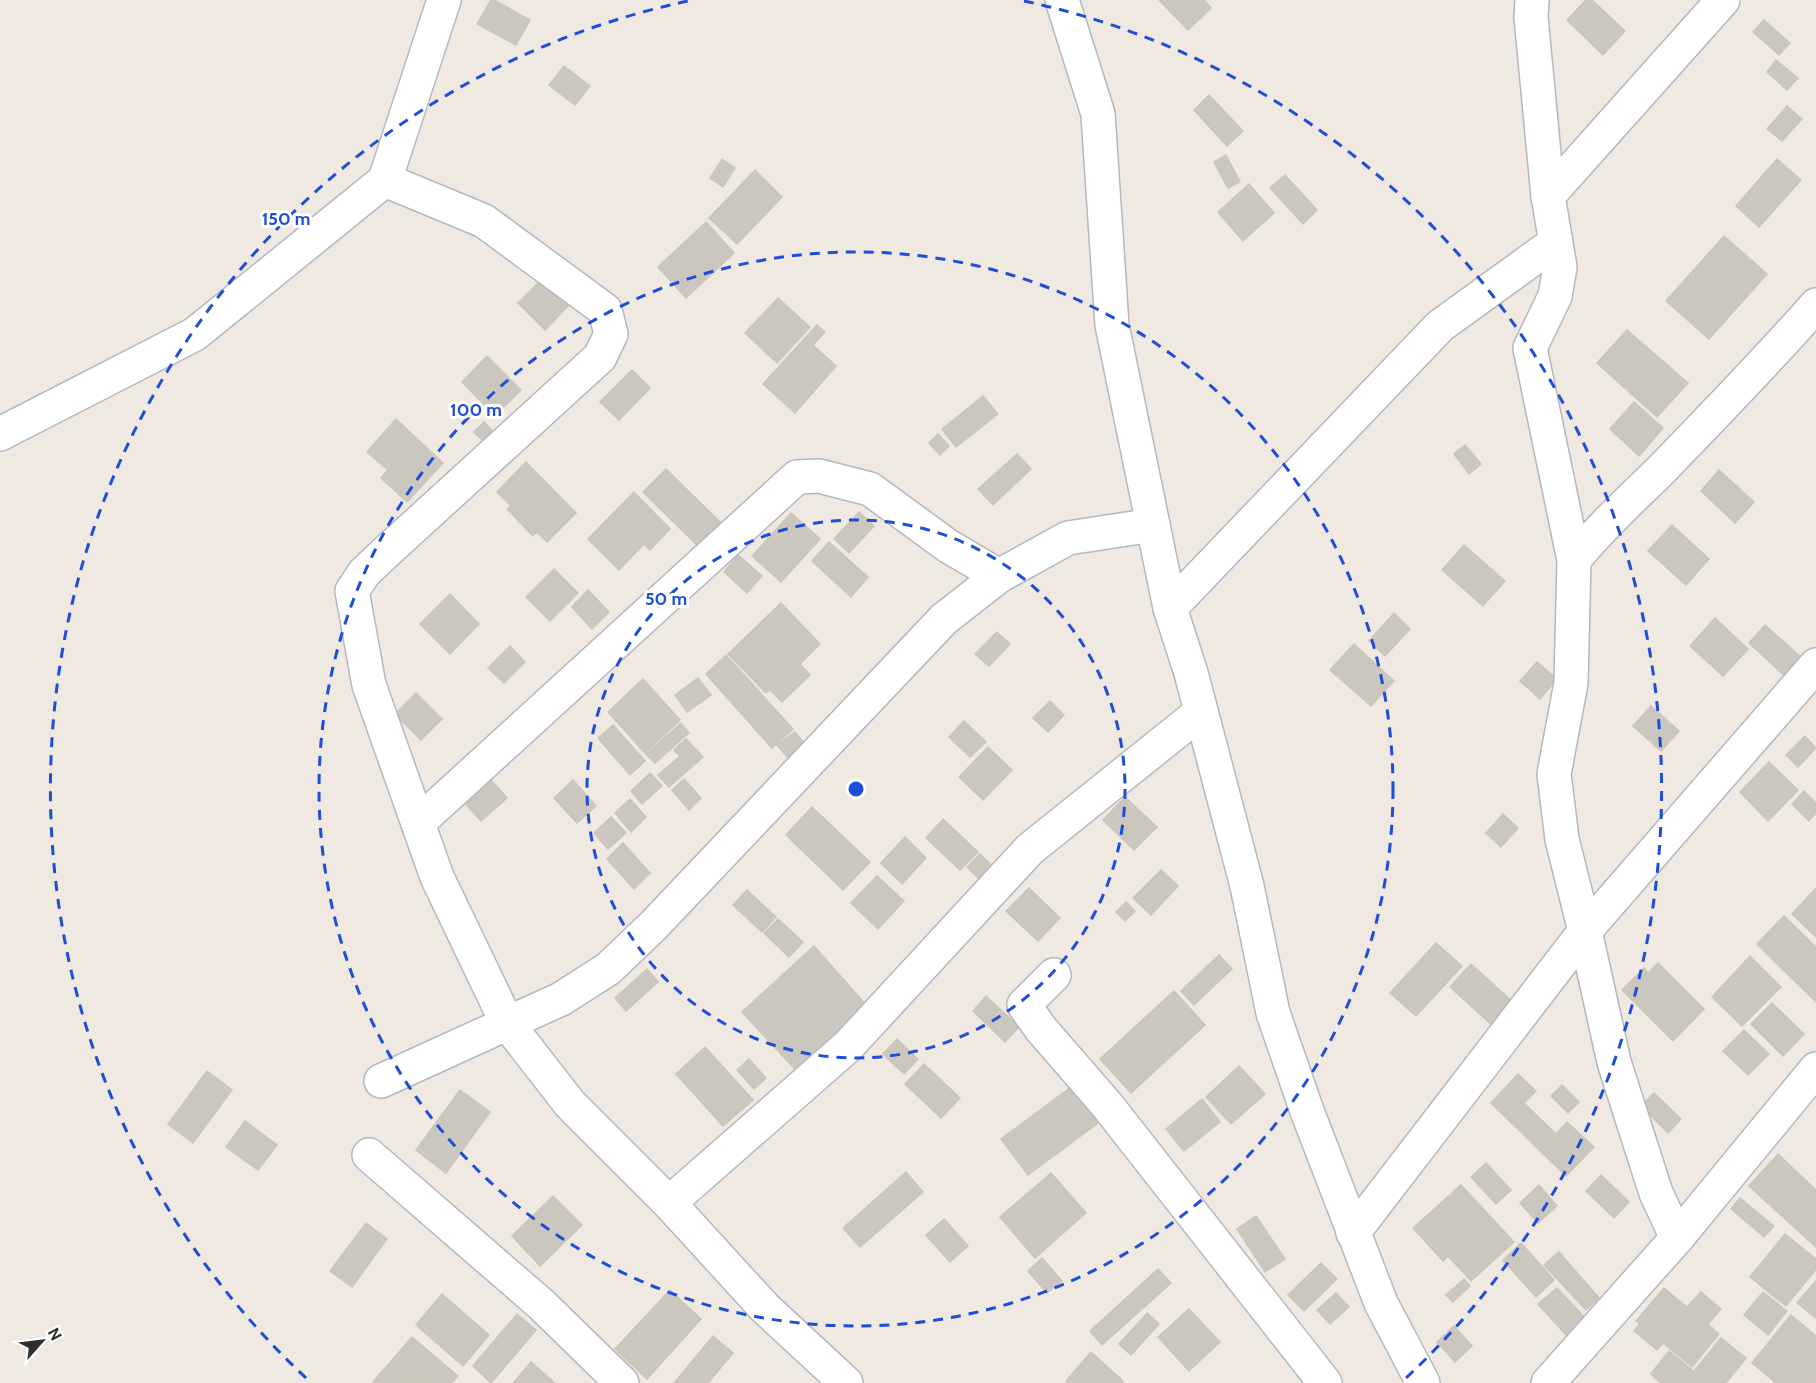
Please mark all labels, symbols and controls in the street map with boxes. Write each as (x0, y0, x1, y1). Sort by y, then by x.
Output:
text: 150 m (262, 208, 310, 230)
text: 100 m (450, 399, 502, 421)
text: 50 m (645, 588, 687, 610)
centre of rings (846, 779, 866, 799)
north arrow (12, 1311, 72, 1371)
text: N (44, 1325, 66, 1344)

